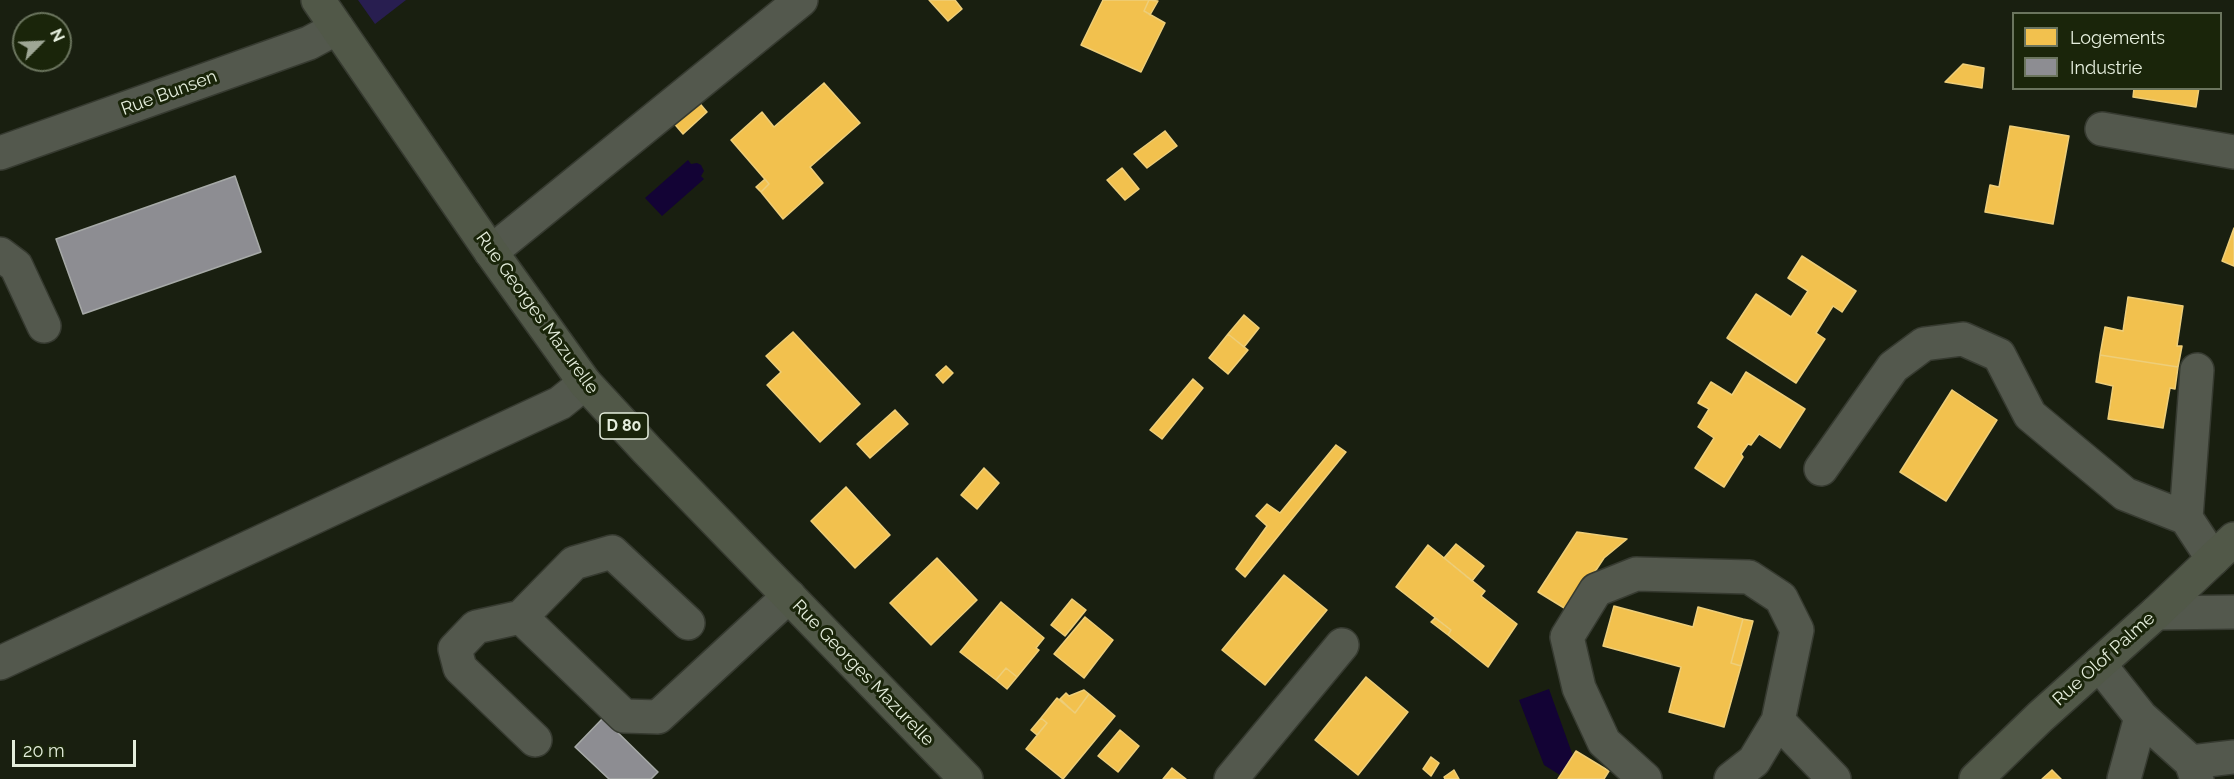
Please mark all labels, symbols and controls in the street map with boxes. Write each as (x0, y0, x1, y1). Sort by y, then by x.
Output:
north arrow (12, 12, 72, 72)
legend (2012, 12, 2222, 90)
text: N (46, 26, 68, 45)
text: Logements (2070, 27, 2165, 48)
text: Industrie (2070, 57, 2142, 78)
street label: Rue Bunsen (118, 66, 220, 120)
street label: Rue Georges Mazurelle (471, 228, 603, 398)
road number: D 80 (600, 413, 648, 439)
street label: Rue Georges Mazurelle (788, 595, 938, 751)
street label: Rue Olof Palme (2049, 608, 2159, 710)
scale bar (15, 728, 140, 766)
text: 20 m (23, 740, 65, 761)

